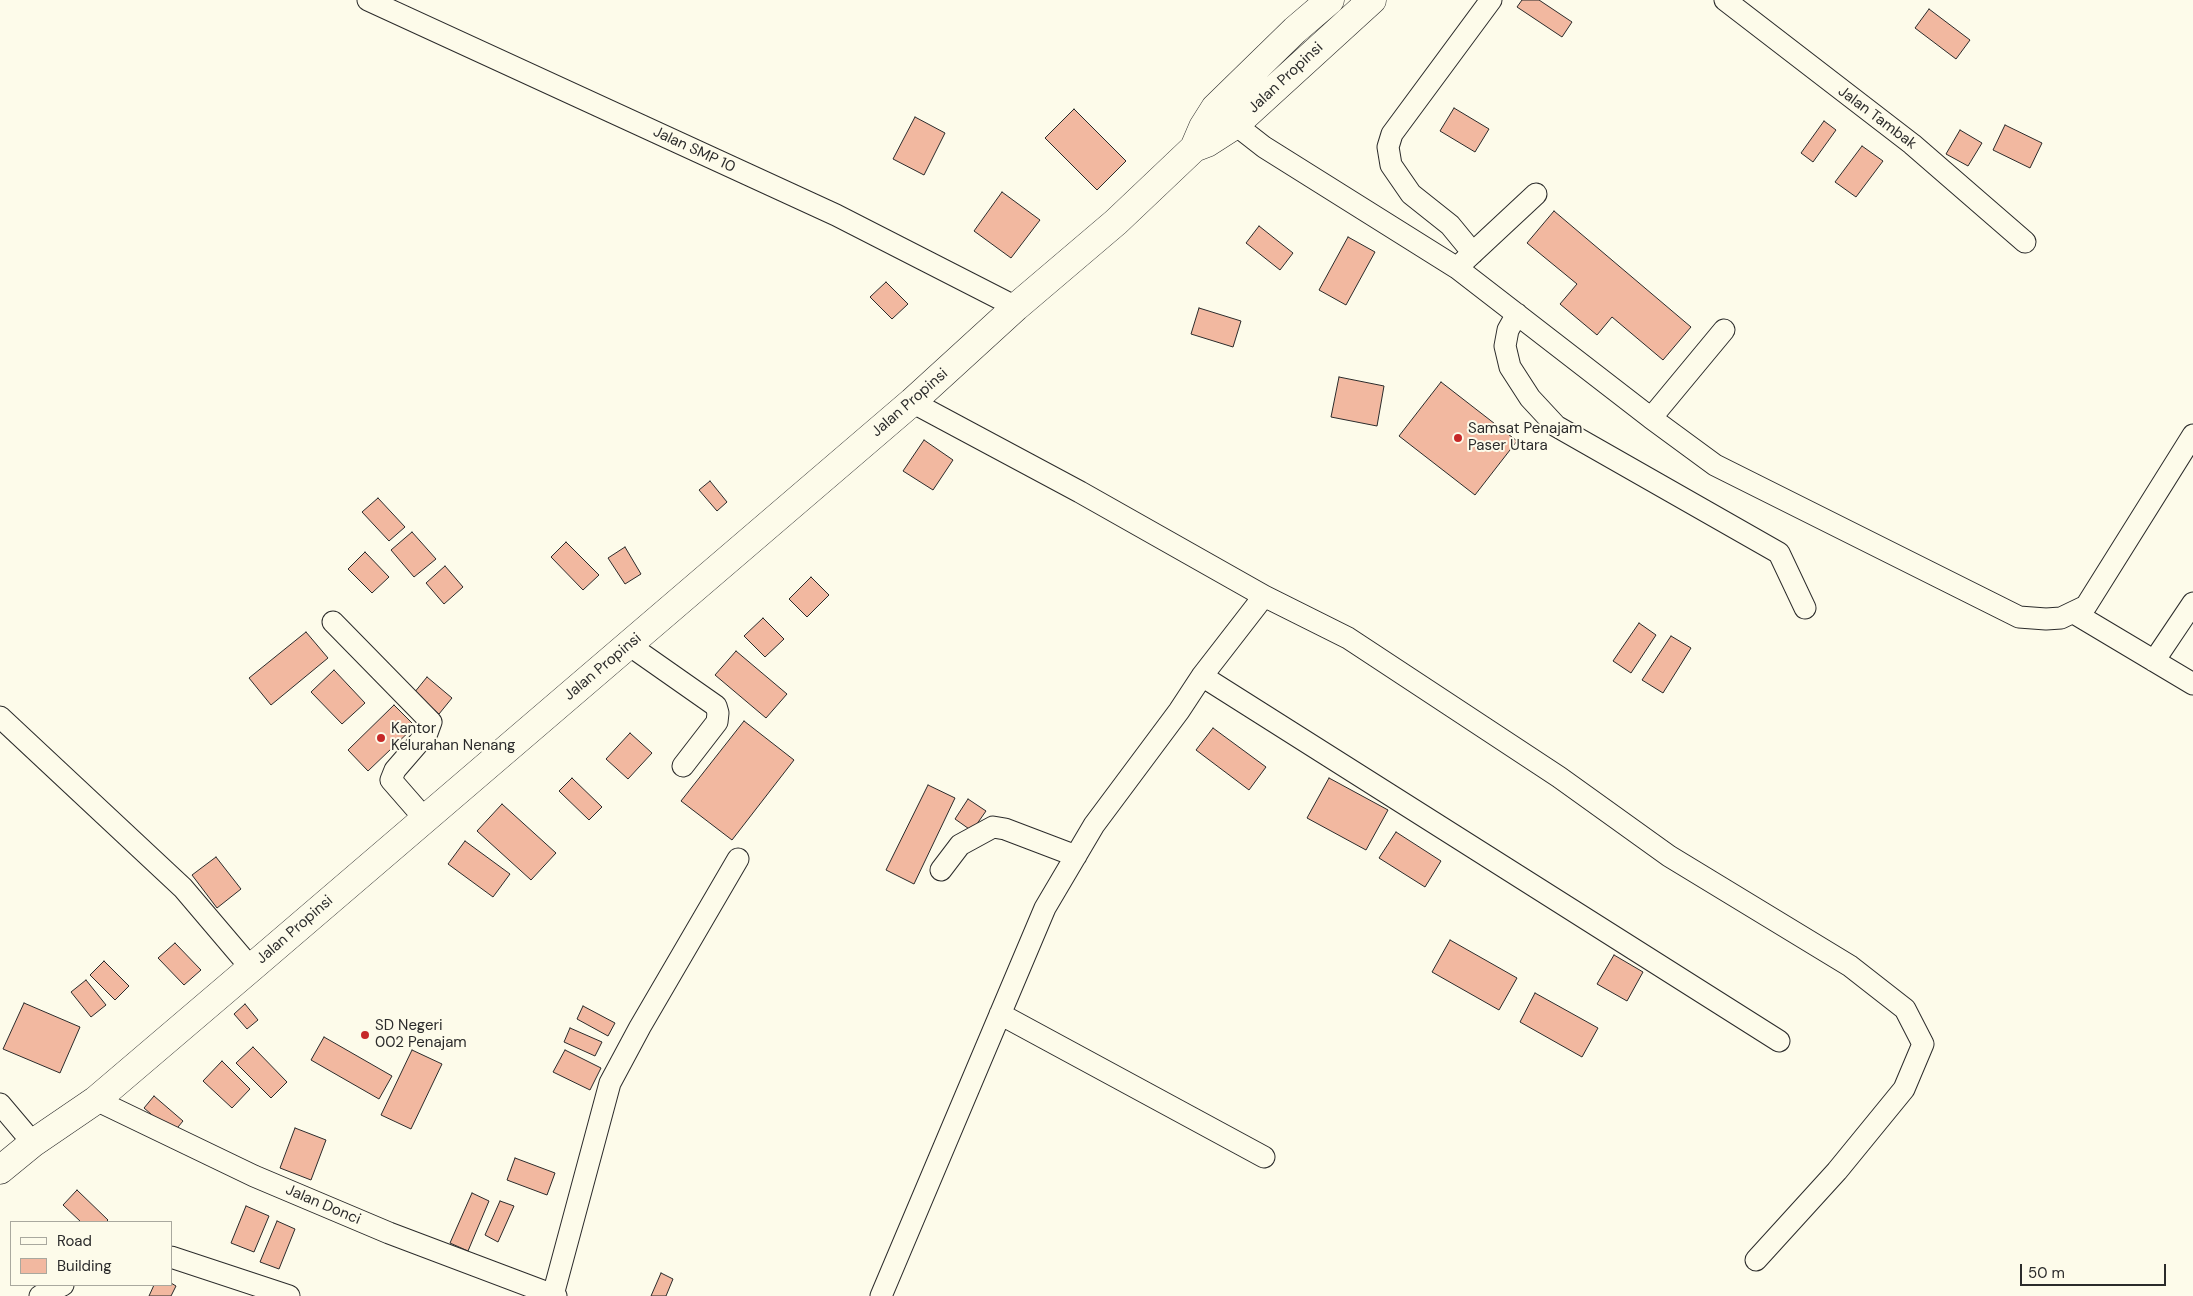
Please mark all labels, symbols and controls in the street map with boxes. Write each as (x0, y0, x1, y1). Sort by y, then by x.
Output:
street label: Jalan Propinsi (1245, 39, 1327, 117)
street label: Jalan Tambak (1834, 83, 1920, 153)
street label: Jalan SMP 10 (650, 123, 738, 177)
street label: Jalan Propinsi (868, 365, 952, 441)
place label: Samsat Penajam Paser Utara (1468, 420, 1582, 455)
marker: Samsat Penajam Paser Utara (1452, 432, 1464, 444)
street label: Jalan Propinsi (561, 629, 645, 705)
place label: Kantor Kelurahan Nenang (391, 720, 515, 755)
marker: Kantor Kelurahan Nenang (375, 732, 387, 744)
street label: Jalan Propinsi (253, 892, 337, 968)
place label: SD Negeri 002 Penajam (375, 1017, 467, 1052)
marker: SD Negeri 002 Penajam (359, 1029, 371, 1041)
street label: Jalan Donci (283, 1181, 363, 1229)
legend (10, 1221, 172, 1286)
text: Road (57, 1231, 92, 1251)
scale bar (2023, 1254, 2169, 1286)
text: Building (57, 1256, 112, 1276)
text: 50 m (2028, 1263, 2065, 1283)

